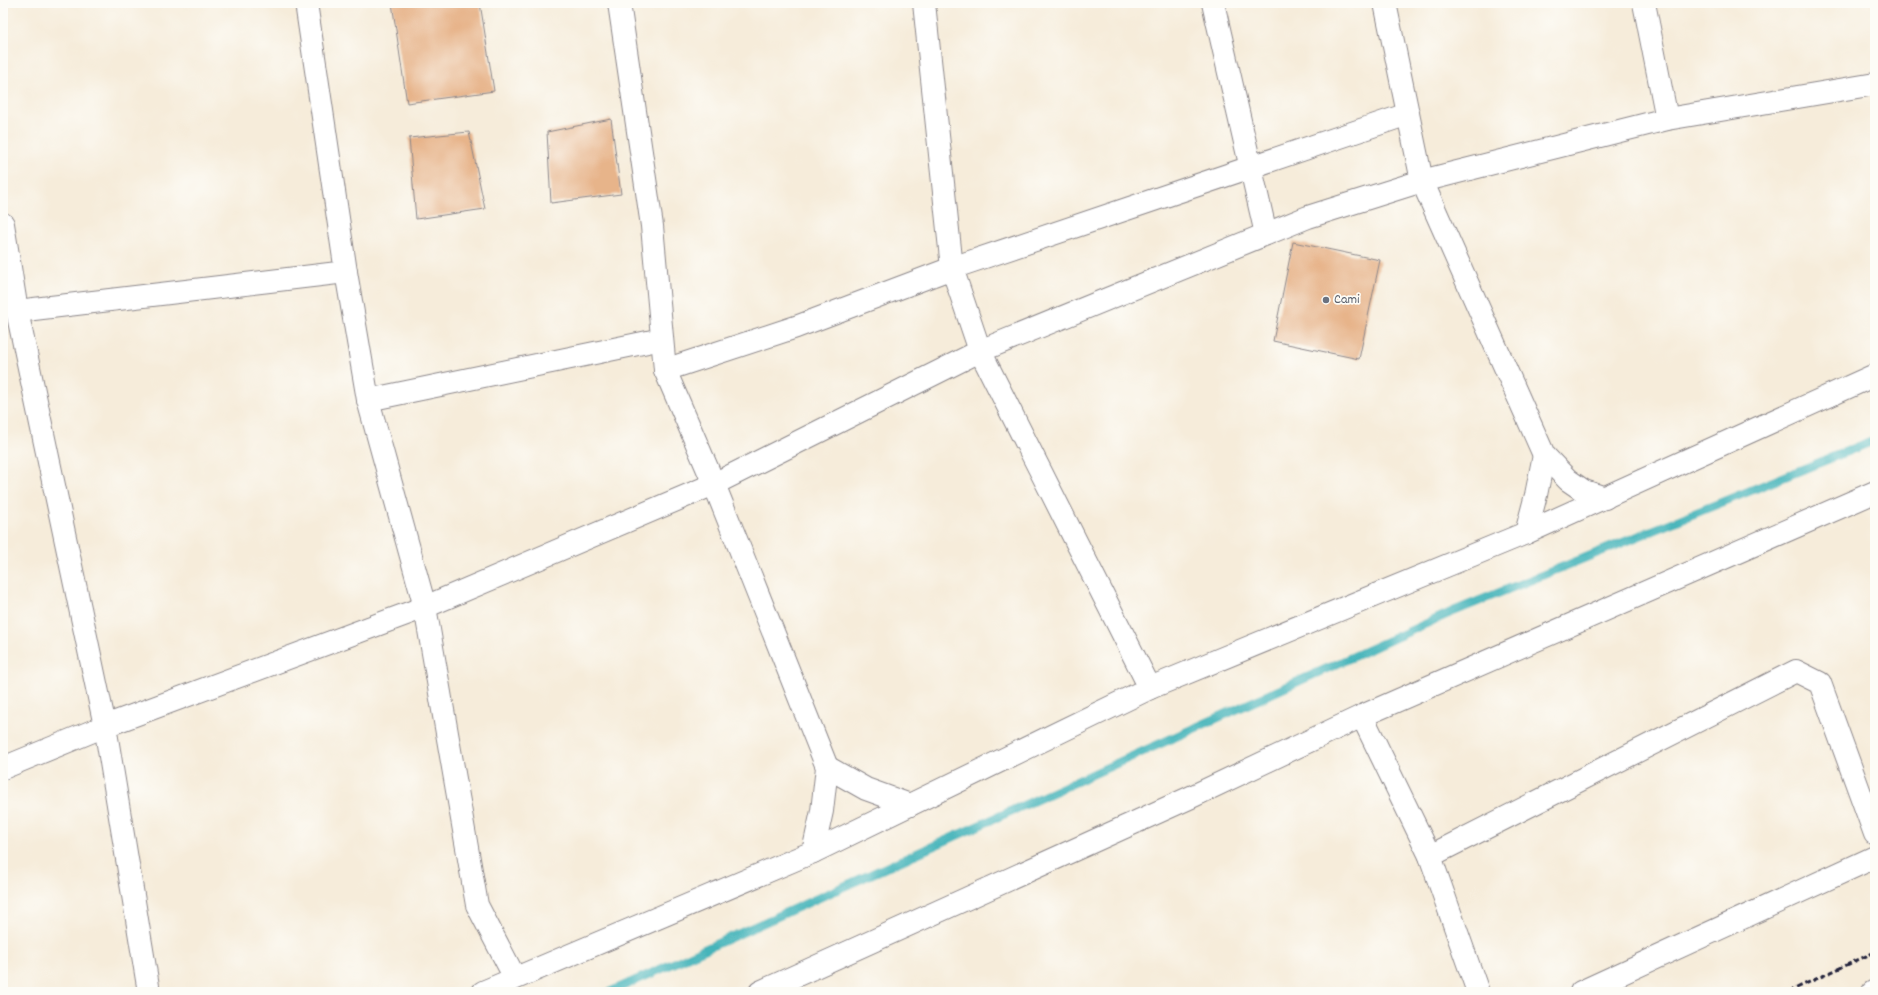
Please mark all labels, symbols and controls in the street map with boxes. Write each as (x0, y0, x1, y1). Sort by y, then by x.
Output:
place label: Cami (1334, 290, 1360, 310)
marker: Cami (1321, 295, 1331, 305)

